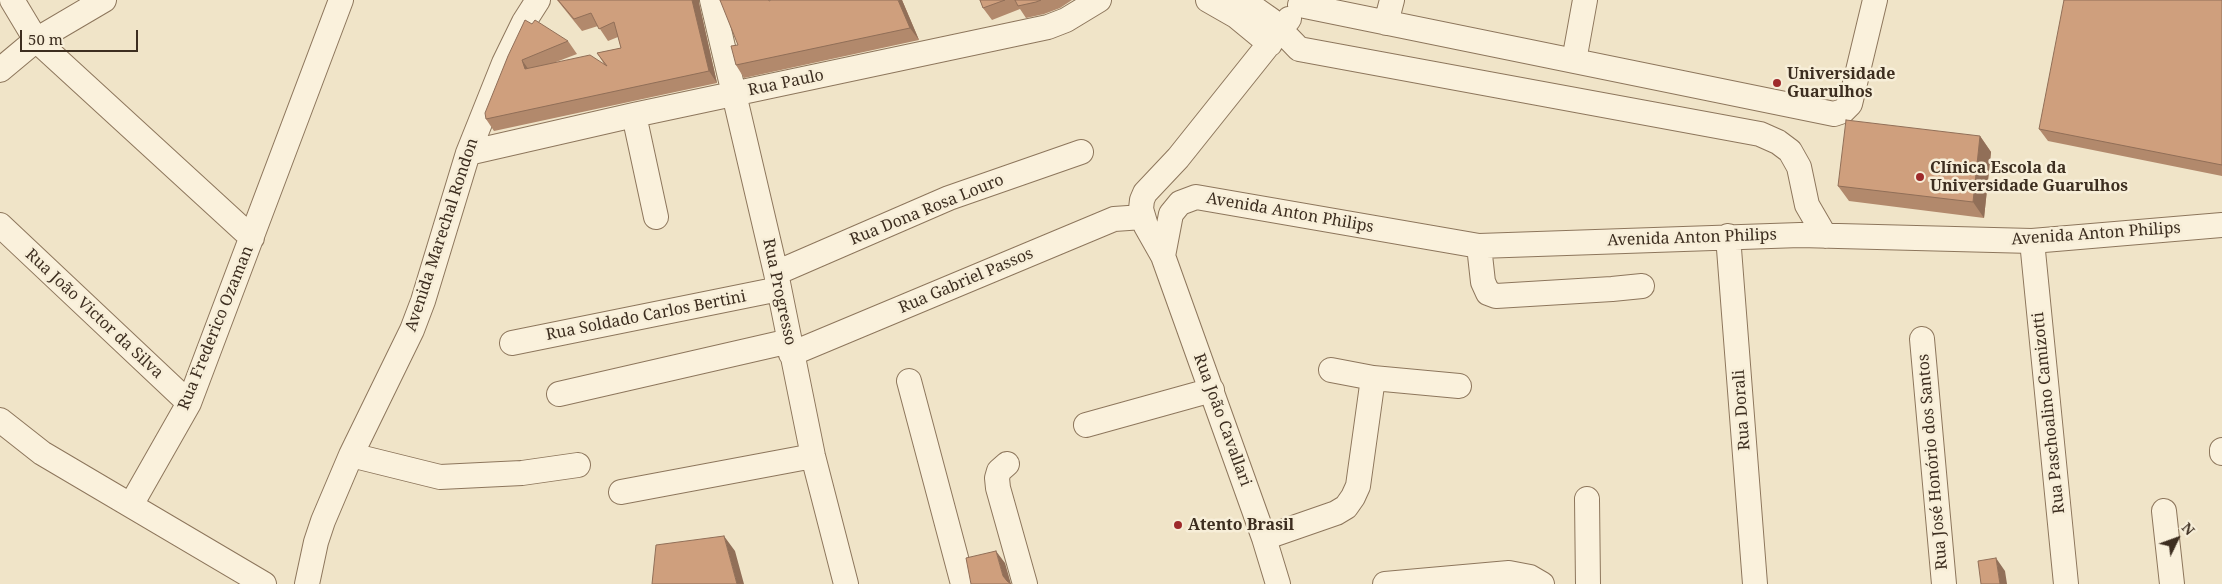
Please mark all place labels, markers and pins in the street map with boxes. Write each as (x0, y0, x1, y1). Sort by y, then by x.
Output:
place label: Universidade Guarulhos (1787, 64, 1895, 102)
marker: Universidade Guarulhos (1771, 77, 1783, 89)
place label: Clínica Escola da Universidade Guarulhos (1930, 158, 2128, 196)
marker: Clínica Escola da Universidade Guarulhos (1914, 171, 1926, 183)
place label: Atento Brasil (1188, 515, 1294, 535)
marker: Atento Brasil (1172, 519, 1184, 531)

